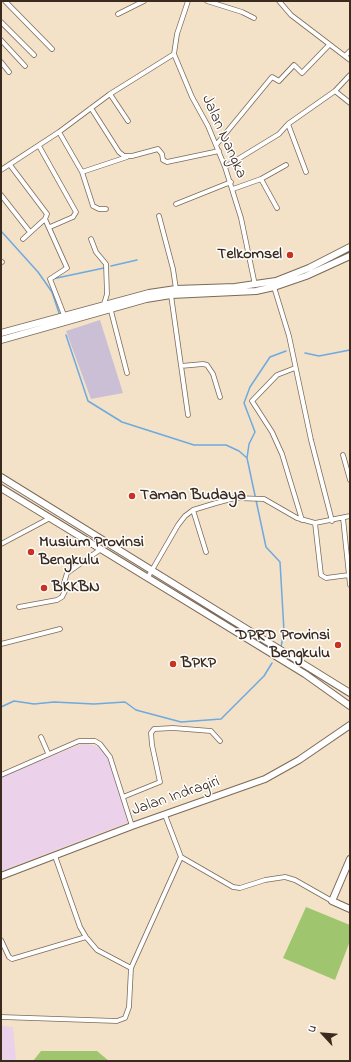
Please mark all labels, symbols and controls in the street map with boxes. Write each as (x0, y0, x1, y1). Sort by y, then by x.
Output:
street label: Jalan Nangka (196, 92, 250, 182)
place label: Telkomsel (217, 245, 282, 265)
marker: Telkomsel (285, 250, 295, 260)
place label: Taman Budaya (140, 486, 246, 506)
marker: Taman Budaya (127, 491, 137, 501)
place label: Musium Provinsi Bengkulu (39, 533, 144, 571)
marker: Musium Provinsi Bengkulu (26, 547, 36, 557)
place label: BKKBN (52, 578, 100, 598)
marker: BKKBN (39, 583, 49, 593)
place label: DPRD Provinsi Bengkulu (236, 626, 330, 664)
marker: DPRD Provinsi Bengkulu (333, 640, 343, 650)
place label: BPKP (181, 654, 216, 674)
marker: BPKP (168, 659, 178, 669)
street label: Jalan Indragiri (129, 773, 223, 821)
north arrow (303, 1014, 343, 1054)
text: U (303, 1022, 321, 1035)

